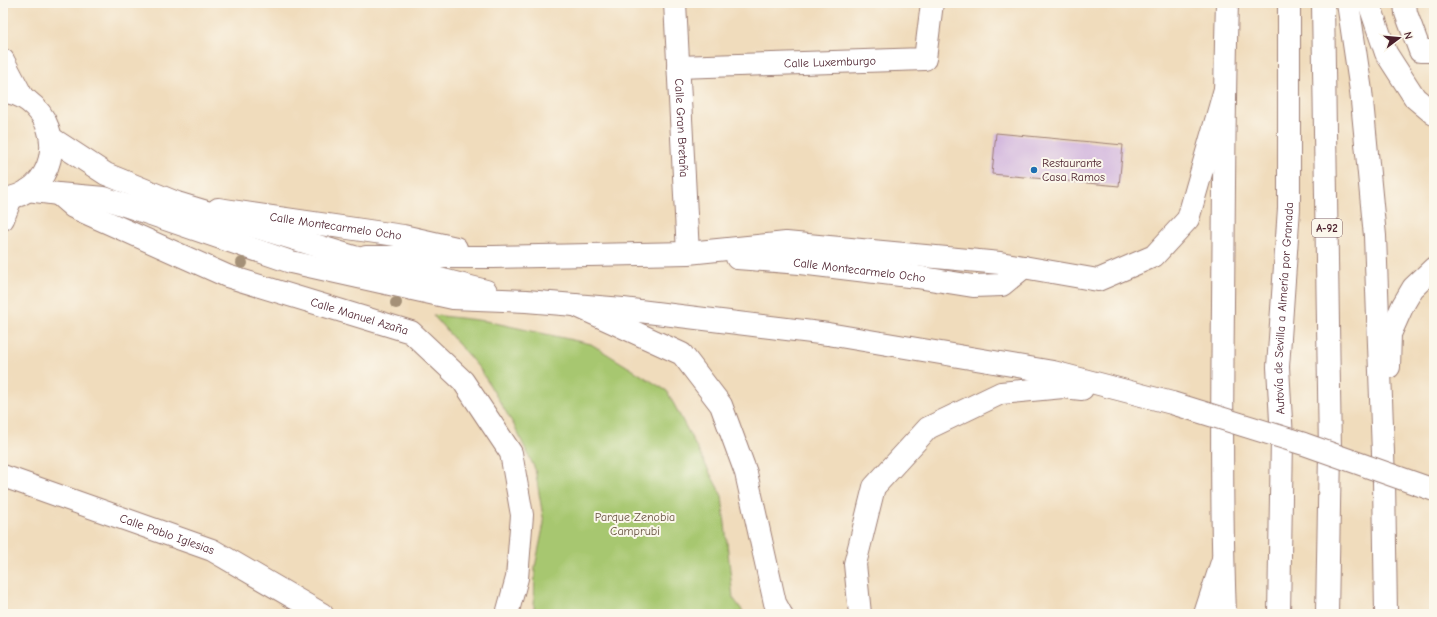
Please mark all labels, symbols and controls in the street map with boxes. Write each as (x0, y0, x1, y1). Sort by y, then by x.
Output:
north arrow (1379, 18, 1419, 58)
text: N (1401, 30, 1415, 41)
street label: Calle Luxemburgo (784, 54, 876, 71)
street label: Calle Gran Bretaña (672, 78, 691, 178)
place label: Restaurante Casa Ramos (1042, 156, 1105, 184)
marker: Restaurante Casa Ramos (1029, 165, 1039, 175)
street label: Autovía de Sevilla a Almería por Granada (1271, 202, 1296, 415)
street label: Calle Montecarmelo Ocho (269, 210, 403, 243)
road number: A-92 (1312, 219, 1342, 237)
street label: Calle Montecarmelo Ocho (793, 255, 927, 285)
street label: Calle Manuel Azaña (309, 295, 410, 338)
park label: Parque Zenobia Camprubi (595, 510, 675, 538)
street label: Calle Pablo Iglesias (118, 511, 216, 557)

